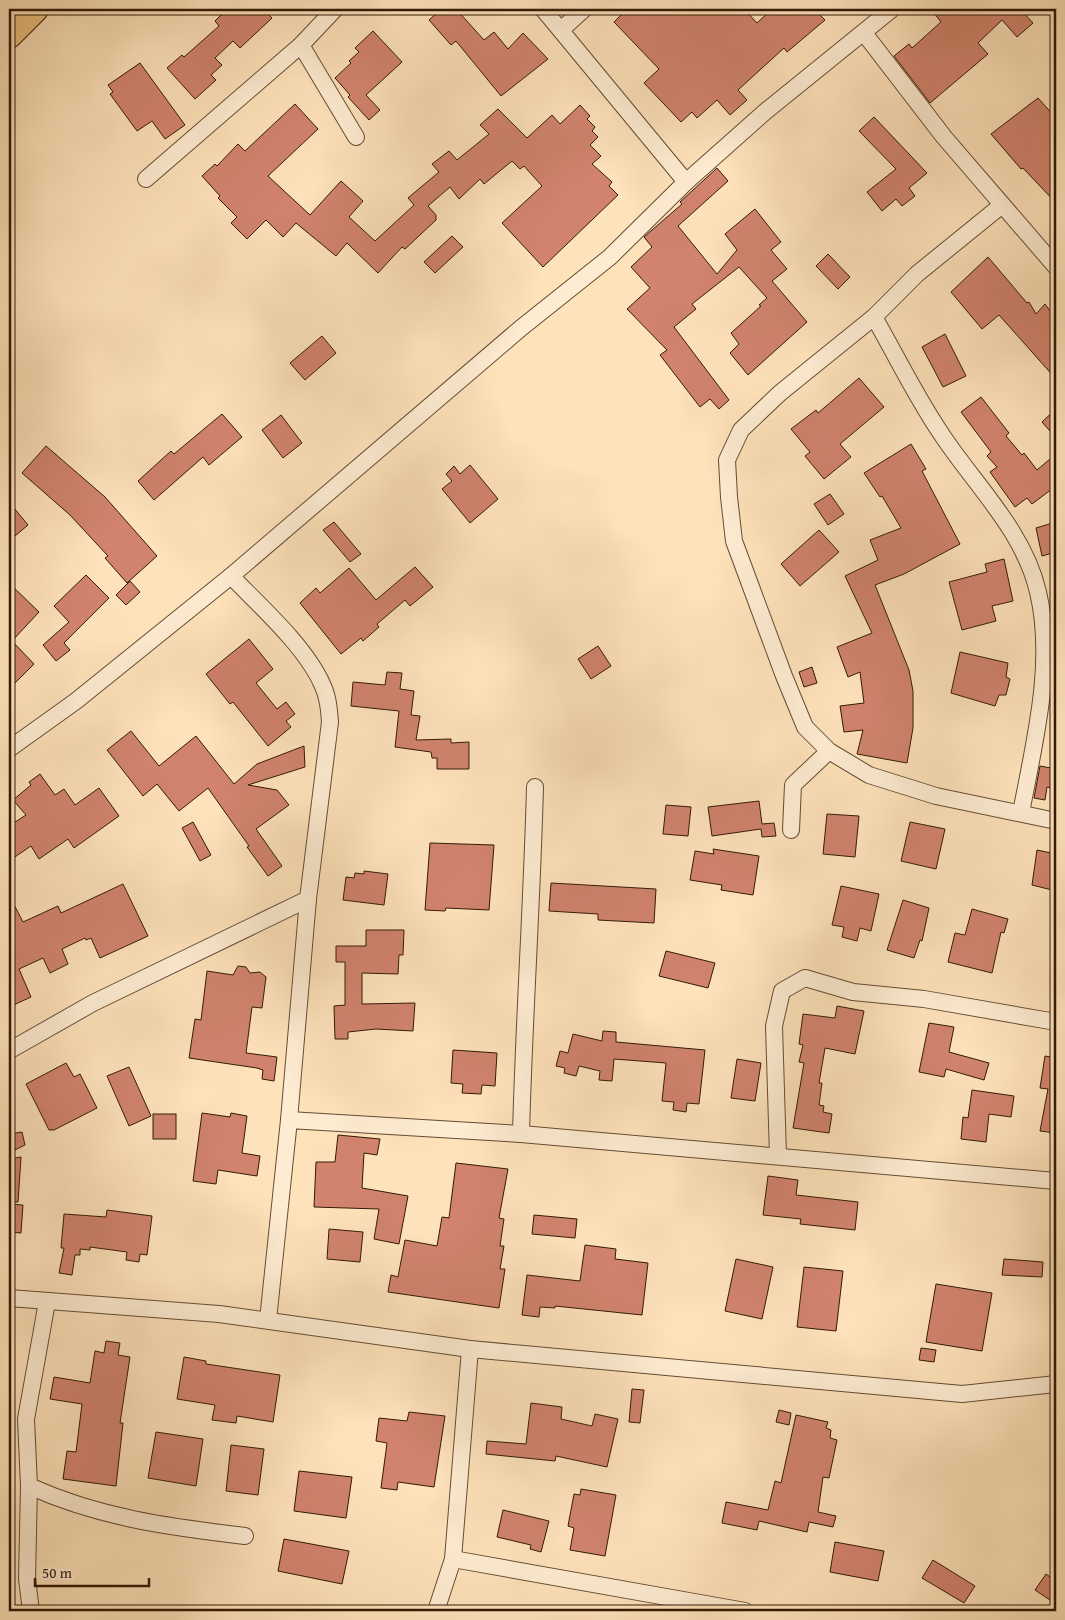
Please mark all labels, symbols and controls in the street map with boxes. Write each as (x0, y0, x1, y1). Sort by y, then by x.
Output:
scale bar (35, 1555, 149, 1587)
text: 50 m (42, 1562, 73, 1583)

